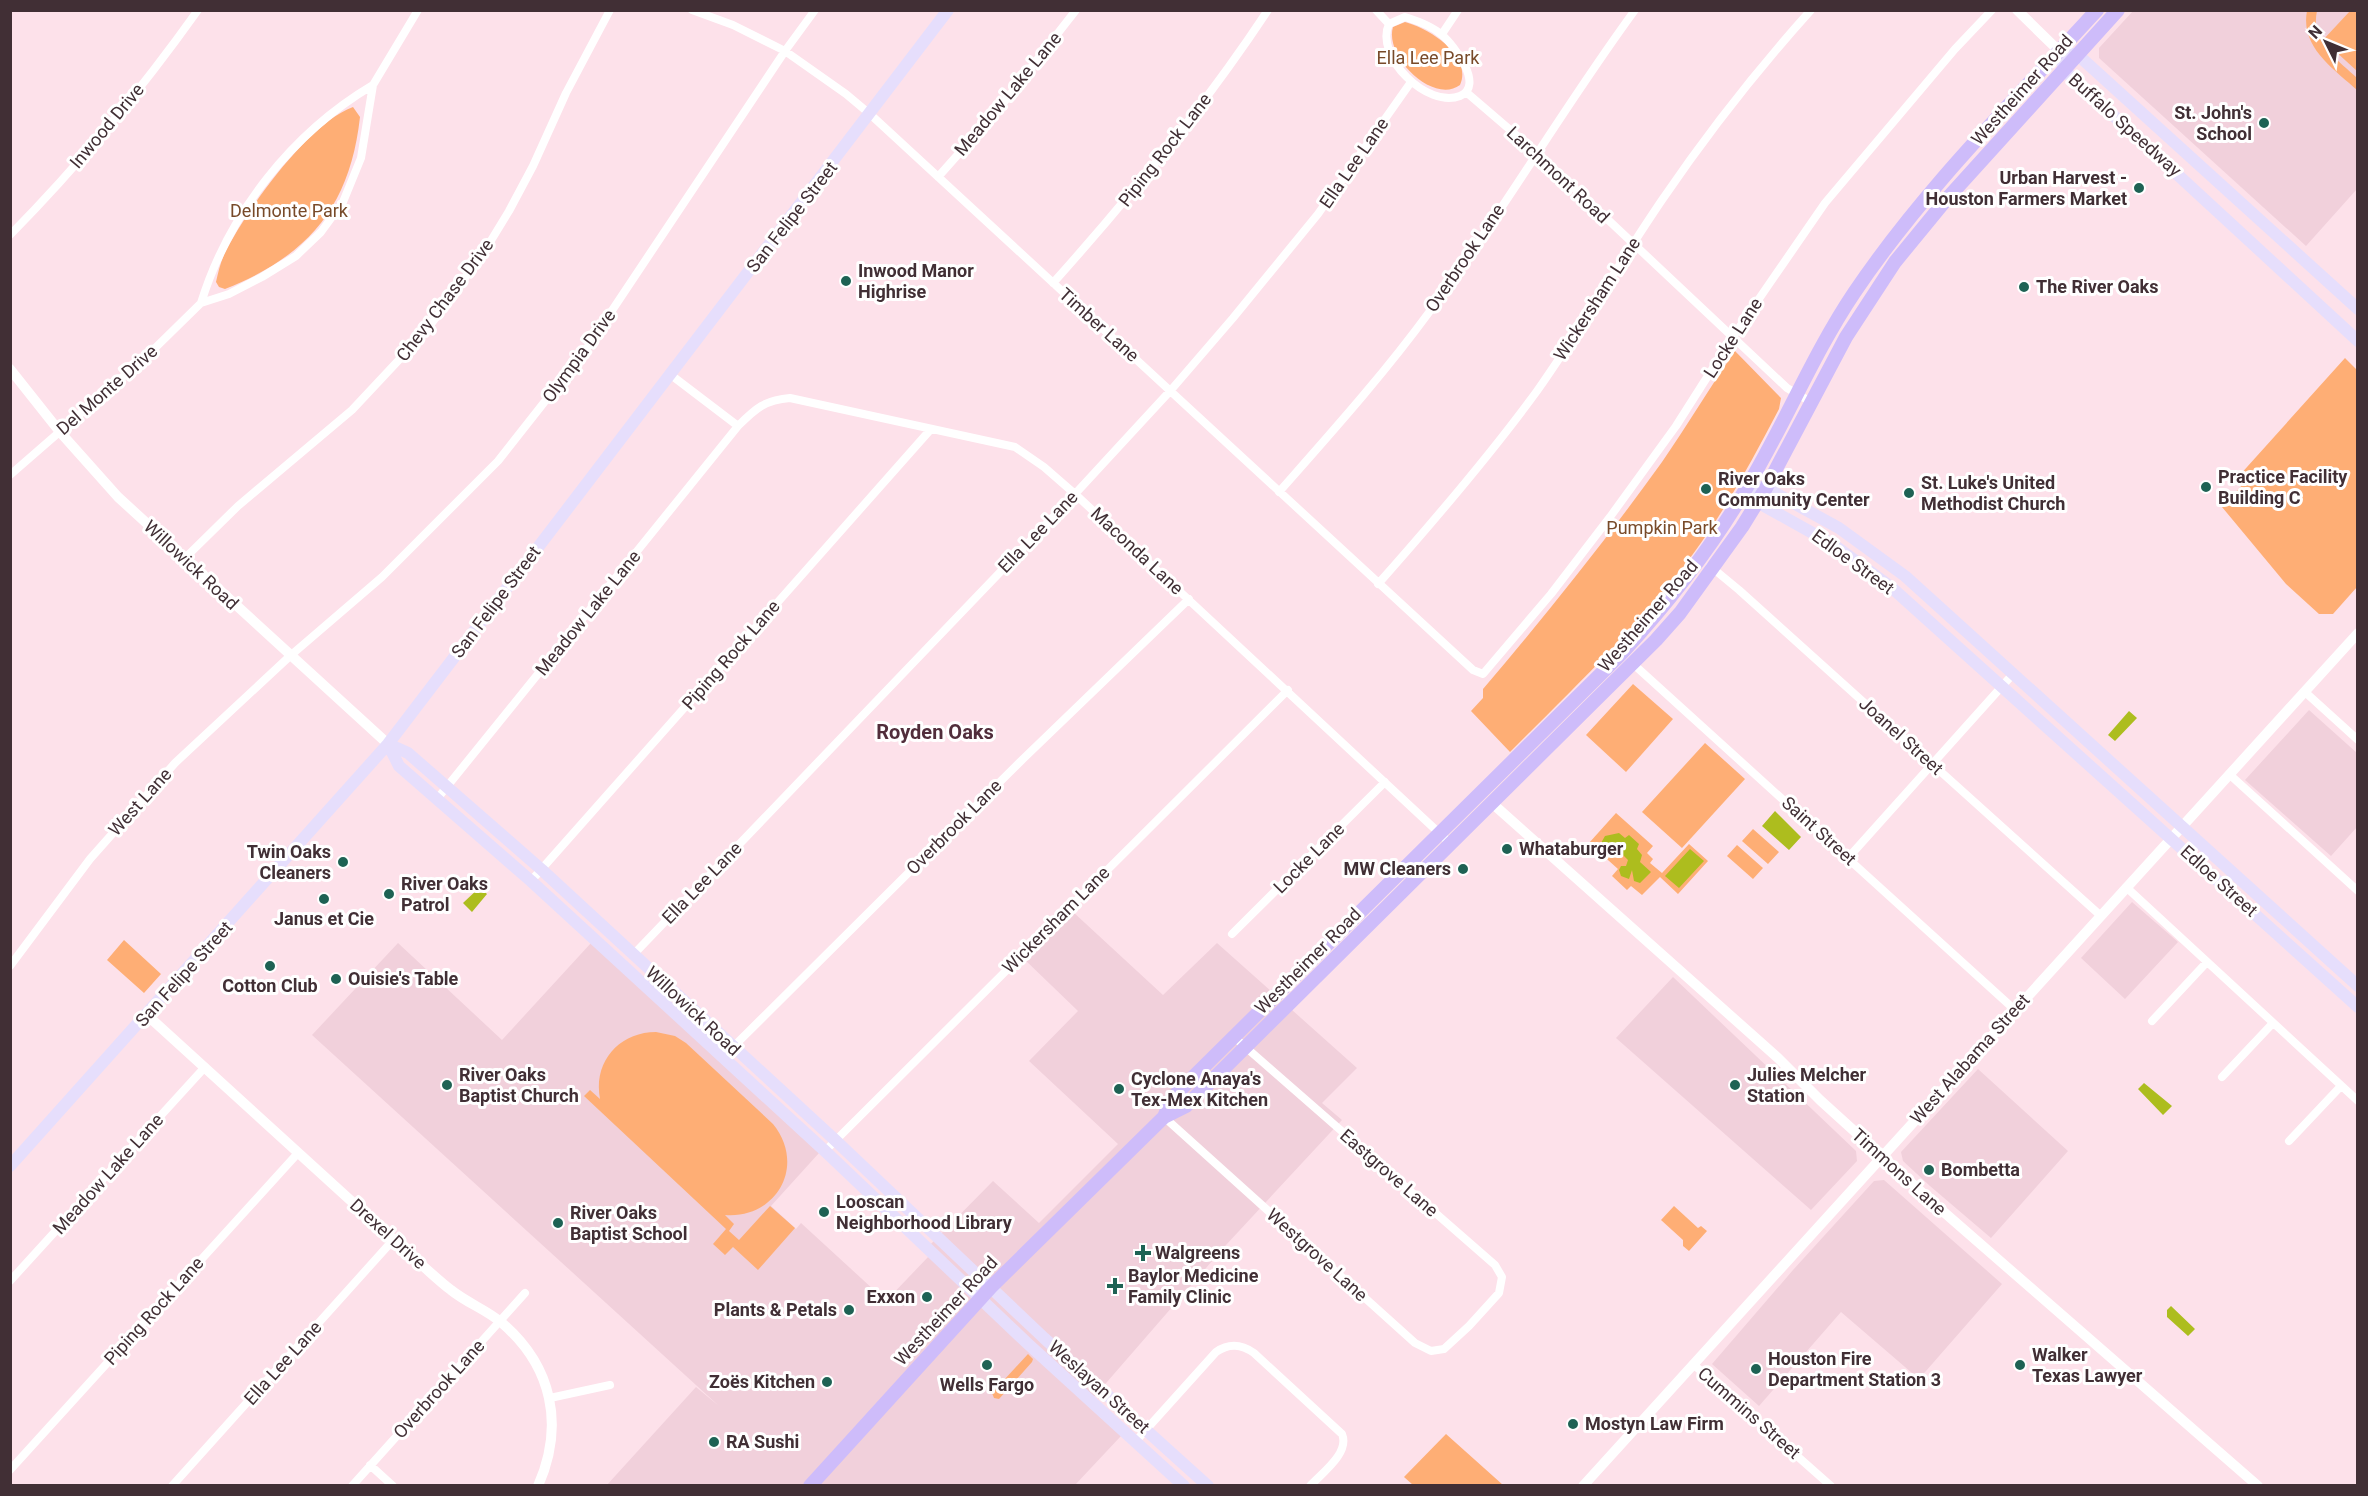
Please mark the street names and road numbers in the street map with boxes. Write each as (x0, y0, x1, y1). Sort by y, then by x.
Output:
street label: Meadow Lake Lane (950, 28, 1065, 160)
street label: Westheimer Road (1967, 30, 2077, 149)
street label: Buffalo Speedway (2065, 69, 2186, 181)
street label: Inwood Drive (65, 79, 148, 172)
street label: Piping Rock Lane (1114, 89, 1215, 211)
street label: Ella Lee Lane (1315, 113, 1392, 212)
street label: Larchmont Road (1503, 122, 1614, 227)
street label: San Felipe Street (742, 157, 841, 276)
street label: Overbrook Lane (1421, 200, 1508, 316)
street label: Wickersham Lane (1549, 233, 1644, 364)
street label: Chevy Chase Drive (392, 234, 497, 365)
street label: Timber Lane (1055, 283, 1144, 366)
street label: Locke Lane (1699, 294, 1766, 382)
street label: Olympia Drive (538, 305, 619, 406)
street label: Del Monte Drive (52, 340, 161, 439)
street label: Ella Lee Lane (993, 486, 1082, 577)
street label: Maconda Lane (1087, 503, 1188, 599)
street label: Willowick Road (140, 515, 243, 614)
street label: Edloe Street (1808, 525, 1899, 598)
street label: San Felipe Street (447, 542, 545, 662)
street label: Meadow Lake Lane (531, 546, 645, 679)
street label: Westheimer Road (1593, 555, 1702, 676)
street label: Piping Rock Lane (677, 596, 784, 714)
street label: Joanel Street (1855, 692, 1948, 779)
street label: West Lane (104, 763, 175, 840)
street label: Overbrook Lane (902, 775, 1006, 879)
street label: Saint Street (1778, 792, 1861, 869)
street label: Locke Lane (1269, 818, 1348, 897)
street label: Ella Lee Lane (657, 837, 746, 928)
street label: Edloe Street (2177, 841, 2262, 921)
street label: Wickersham Lane (998, 862, 1113, 977)
street label: Westheimer Road (1250, 903, 1365, 1018)
street label: San Felipe Street (131, 917, 237, 1031)
street label: Willowick Road (642, 961, 745, 1060)
street label: West Alabama Street (1906, 989, 2034, 1128)
street label: Meadow Lake Lane (48, 1109, 167, 1238)
street label: Eastgrove Lane (1336, 1124, 1443, 1221)
street label: Timmons Lane (1848, 1124, 1951, 1219)
street label: Drexel Drive (346, 1194, 431, 1273)
street label: Westgrove Lane (1263, 1204, 1372, 1305)
street label: Piping Rock Lane (100, 1252, 208, 1369)
street label: Westheimer Road (890, 1252, 1002, 1370)
street label: Ella Lee Lane (240, 1316, 326, 1409)
street label: Overbrook Lane (389, 1335, 489, 1442)
street label: Weslayan Street (1045, 1336, 1154, 1438)
street label: Cummins Street (1694, 1362, 1805, 1463)

